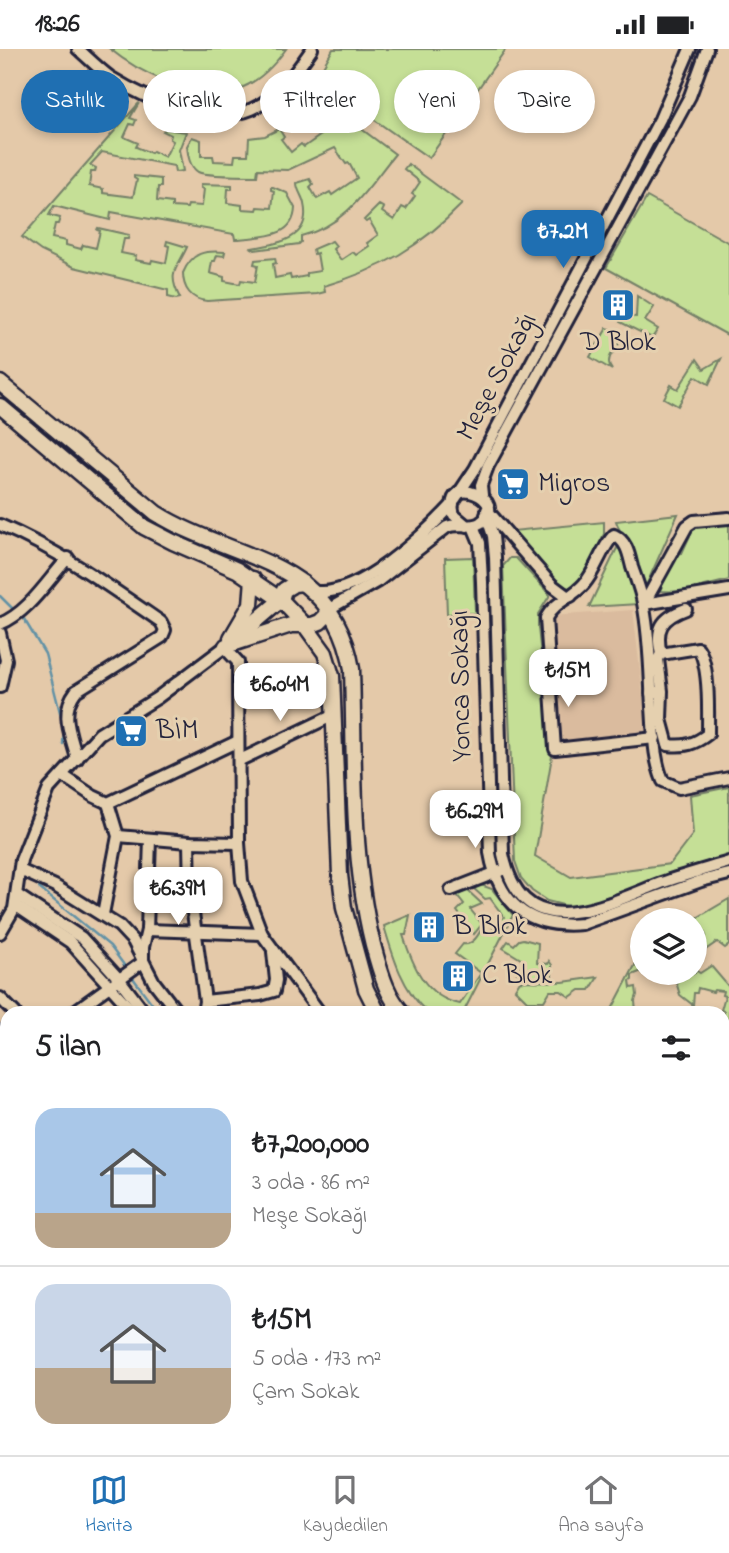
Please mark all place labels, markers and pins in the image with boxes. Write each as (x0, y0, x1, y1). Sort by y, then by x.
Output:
pin: ₺7.2M (514, 211, 612, 270)
building icon: D Blok (599, 286, 637, 324)
place label: D Blok (579, 323, 656, 364)
place label: Migros (538, 464, 610, 505)
supermarket icon: Migros (494, 465, 532, 503)
pin: ₺15M (527, 649, 609, 709)
pin: ₺6.04M (223, 663, 337, 723)
place label: BİM (155, 711, 198, 752)
supermarket icon: BİM (112, 712, 150, 750)
pin: ₺6.29M (418, 791, 532, 850)
pin: ₺6.39M (121, 867, 235, 927)
place label: B Blok (452, 907, 527, 948)
building icon: B Blok (410, 908, 448, 946)
place label: C Blok (482, 956, 553, 997)
building icon: C Blok (439, 957, 477, 995)

